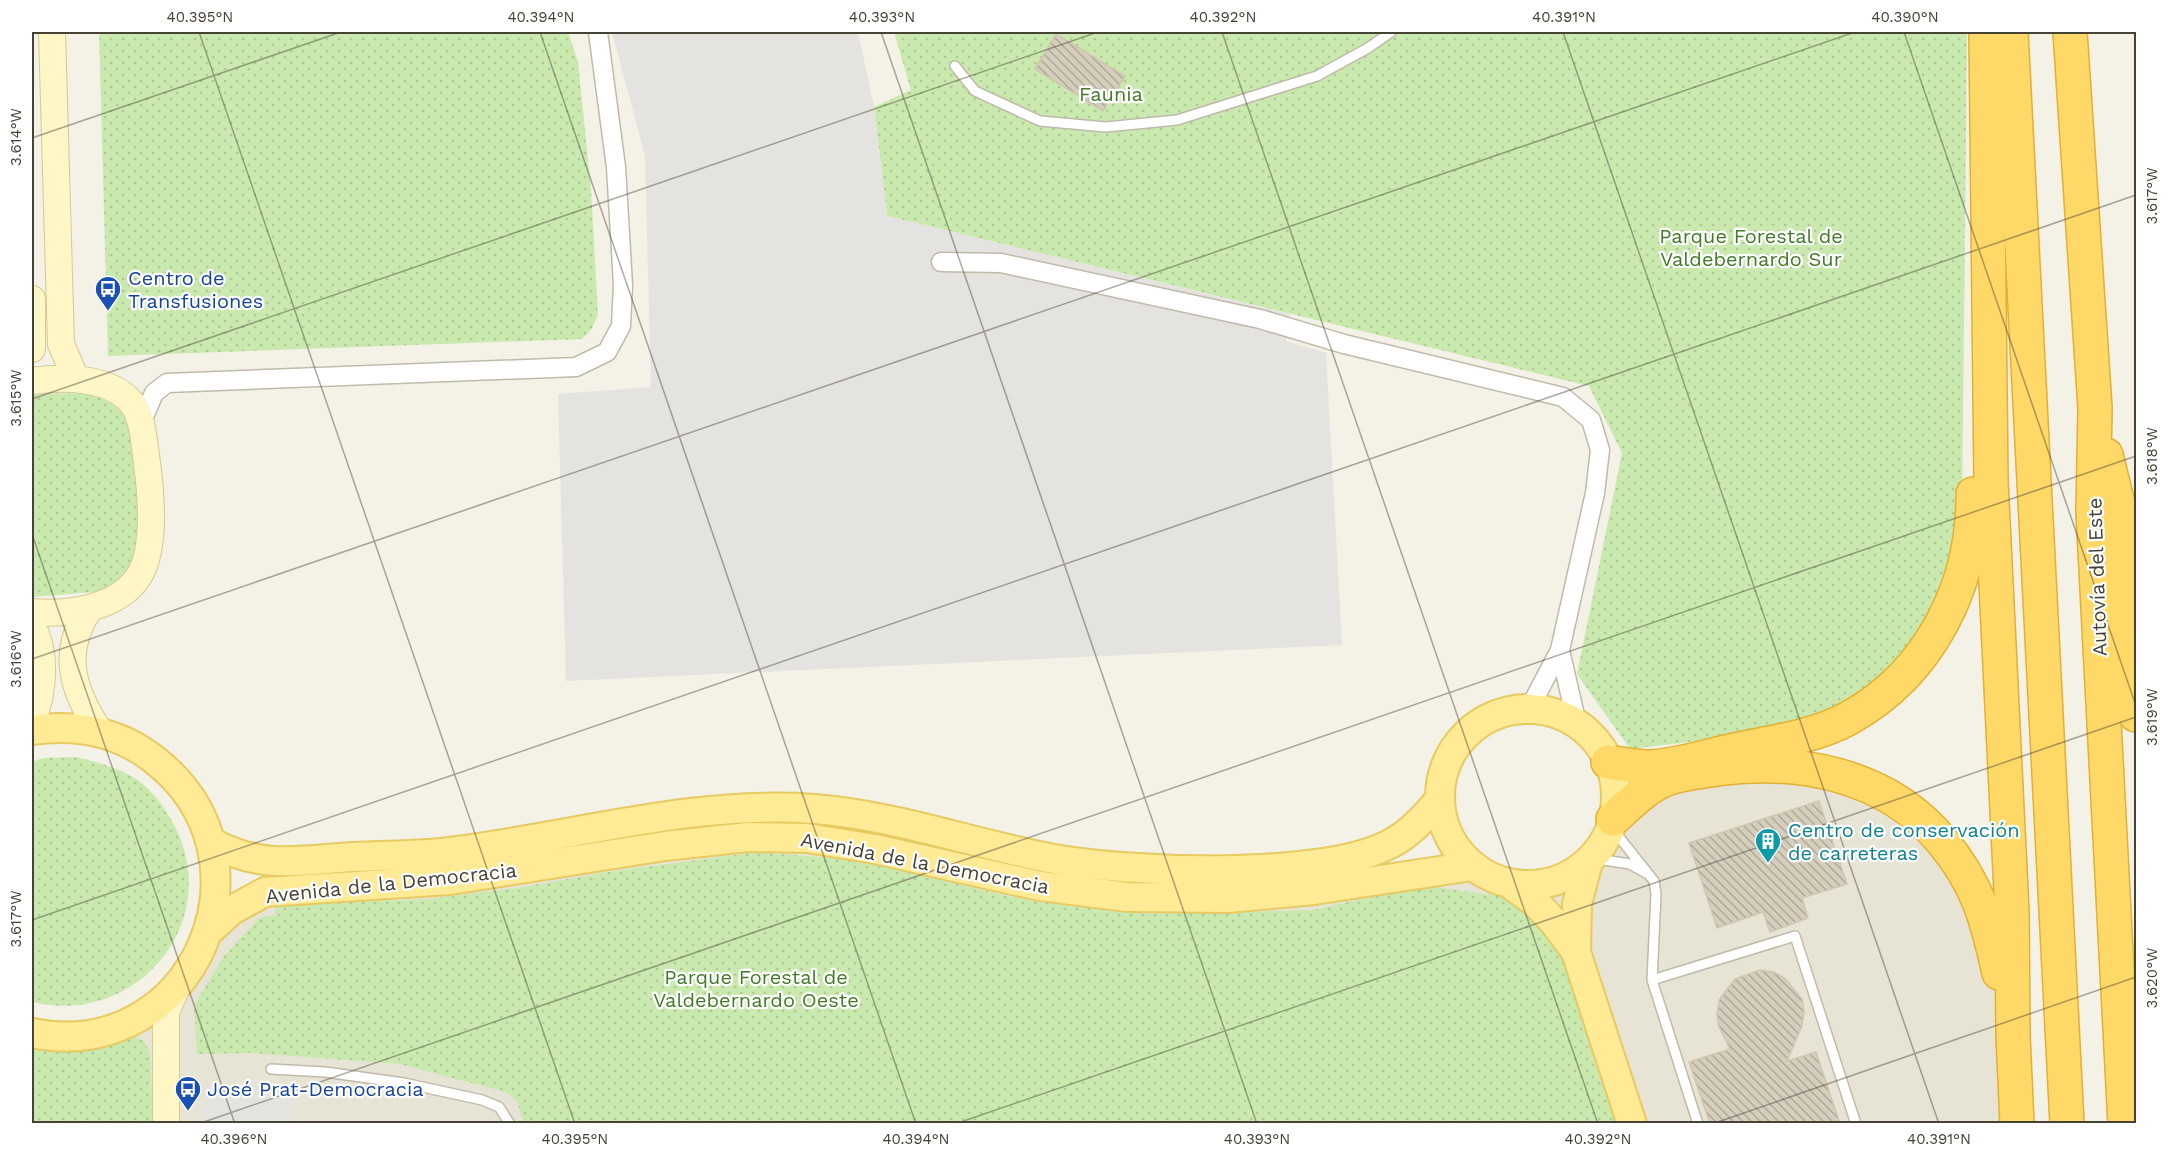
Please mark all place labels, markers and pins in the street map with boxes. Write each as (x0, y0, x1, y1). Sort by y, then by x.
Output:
place label: Centro de Transfusiones (128, 266, 263, 313)
bus stop icon: Centro de Transfusiones (93, 274, 123, 312)
place label: Centro de conservación de carreteras (1788, 818, 2020, 865)
building icon: Centro de conservación de carreteras (1753, 826, 1783, 864)
bus stop icon: José Prat-Democracia (173, 1074, 203, 1112)
place label: José Prat-Democracia (207, 1077, 424, 1101)

